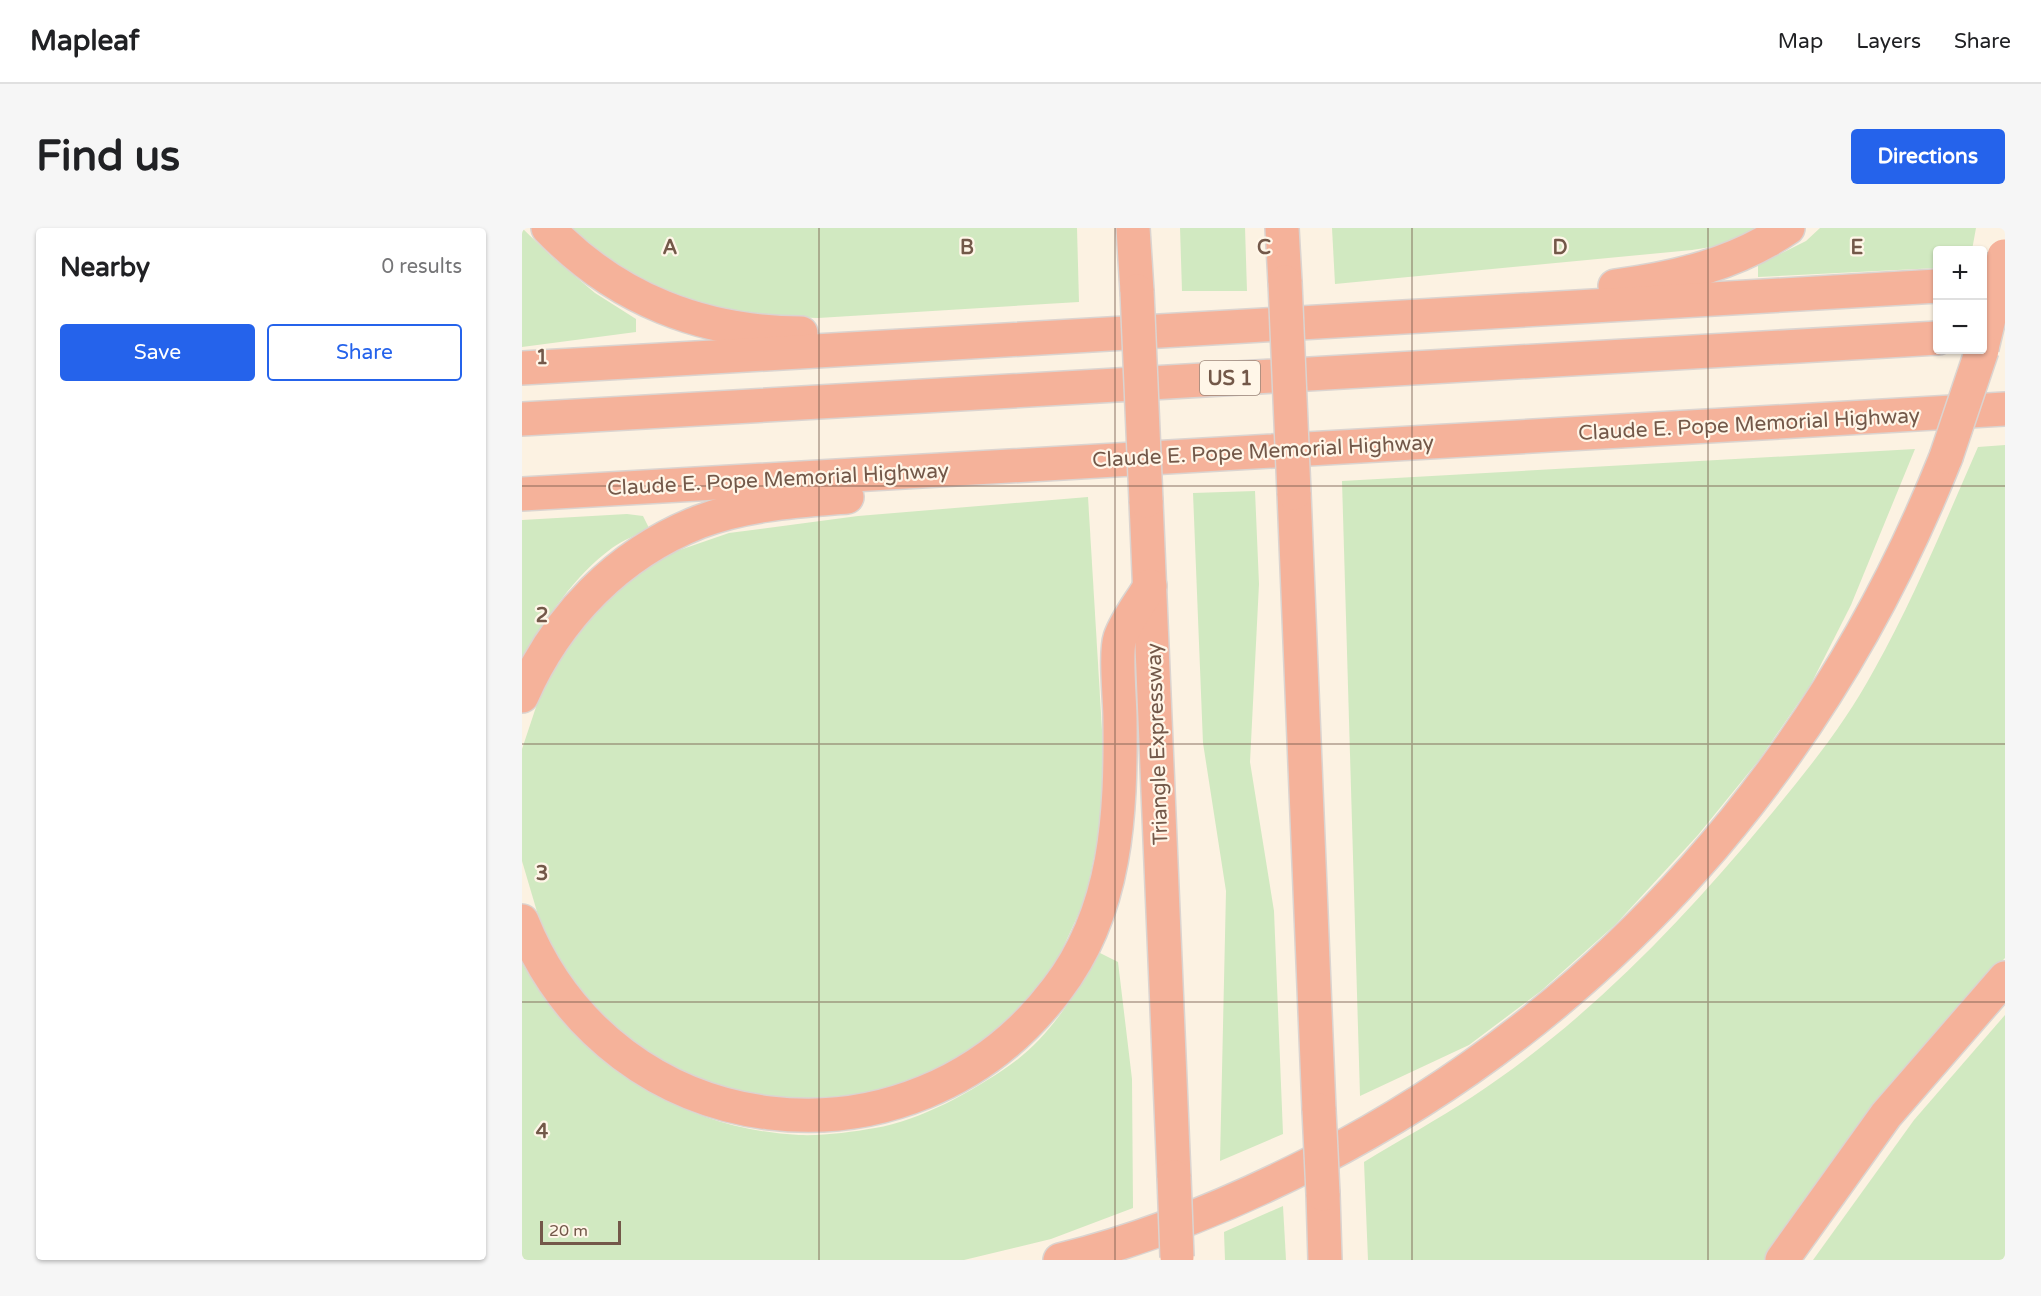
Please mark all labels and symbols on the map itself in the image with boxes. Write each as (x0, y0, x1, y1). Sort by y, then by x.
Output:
text: A (663, 236, 678, 260)
text: B (960, 236, 974, 260)
text: C (1257, 236, 1271, 260)
text: D (1552, 236, 1568, 260)
text: E (1851, 236, 1864, 260)
text: 1 (536, 346, 548, 370)
road number: US 1 (1200, 361, 1260, 395)
street label: Claude E. Pope Memorial Highway (1577, 403, 1921, 446)
street label: Claude E. Pope Memorial Highway (1091, 430, 1435, 473)
street label: Claude E. Pope Memorial Highway (606, 458, 950, 501)
text: 2 (536, 604, 548, 628)
street label: Triangle Expressway (1141, 642, 1174, 846)
text: 3 (536, 862, 548, 886)
text: 4 (536, 1120, 549, 1144)
scale bar (540, 1218, 621, 1246)

